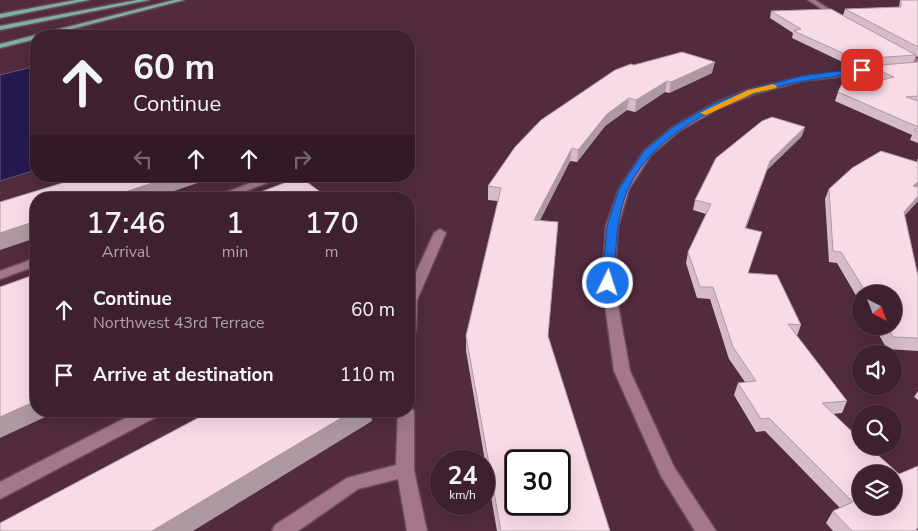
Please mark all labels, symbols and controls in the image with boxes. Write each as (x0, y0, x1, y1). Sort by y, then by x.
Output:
text: 60 m (133, 44, 215, 91)
pin (841, 49, 883, 91)
icon: ahead (50, 50, 115, 115)
icon: arrive (848, 56, 876, 84)
text: Continue (133, 89, 221, 119)
icon: left (129, 145, 157, 173)
icon: ahead (182, 145, 210, 173)
icon: ahead (235, 145, 263, 173)
icon: right (288, 145, 316, 173)
text: 17:46 (86, 203, 165, 244)
text: 1 (226, 203, 244, 244)
text: 170 (305, 203, 359, 244)
text: Arrival (102, 241, 150, 263)
text: min (222, 241, 248, 263)
text: m (325, 241, 339, 263)
position arrow (581, 256, 633, 308)
north arrow (852, 285, 902, 335)
map controls (852, 285, 902, 515)
text: Continue (93, 286, 172, 312)
icon: ahead (50, 296, 78, 324)
text: 60 m (351, 297, 395, 323)
text: Northwest 43rd Terrace (93, 312, 264, 334)
button: sound (852, 345, 902, 395)
icon: arrive (50, 361, 78, 389)
text: Arrive at destination (93, 362, 274, 388)
text: 110 m (340, 362, 395, 388)
button: search (852, 405, 902, 455)
speed limit sign: 30 (505, 450, 570, 515)
text: 24 (447, 459, 478, 493)
button: layers (852, 465, 902, 515)
text: km/h (449, 487, 476, 503)

